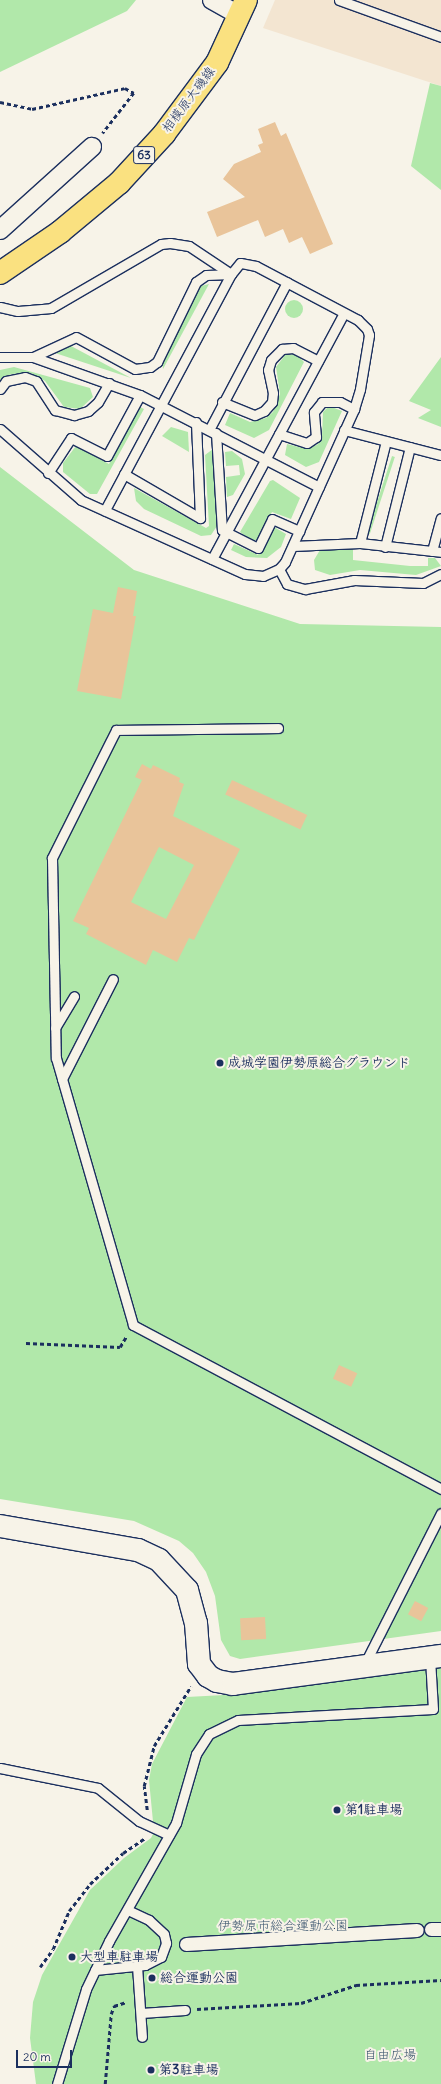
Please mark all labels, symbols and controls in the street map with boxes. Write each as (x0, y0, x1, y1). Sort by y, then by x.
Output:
street label: 相模原大磯線 (159, 64, 219, 136)
road number: 63 (133, 145, 155, 165)
place label: 成城学園伊勢原総合グラウンド (228, 1055, 410, 1071)
marker: 成城学園伊勢原総合グラウンド (215, 1058, 225, 1068)
place label: 第1駐車場 (345, 1802, 402, 1818)
marker: 第1駐車場 (332, 1805, 342, 1815)
park label: 伊勢原市総合運動公園 (218, 1918, 348, 1934)
place label: 大型車駐車場 (80, 1949, 158, 1965)
marker: 大型車駐車場 (67, 1952, 77, 1962)
place label: 総合運動公園 (160, 1970, 238, 1986)
marker: 総合運動公園 (147, 1973, 157, 1983)
scale bar (18, 2042, 74, 2068)
park label: 自由広場 (364, 2047, 416, 2063)
text: 20 m (23, 2049, 51, 2064)
place label: 第3駐車場 (159, 2062, 218, 2078)
marker: 第3駐車場 (146, 2065, 156, 2075)

